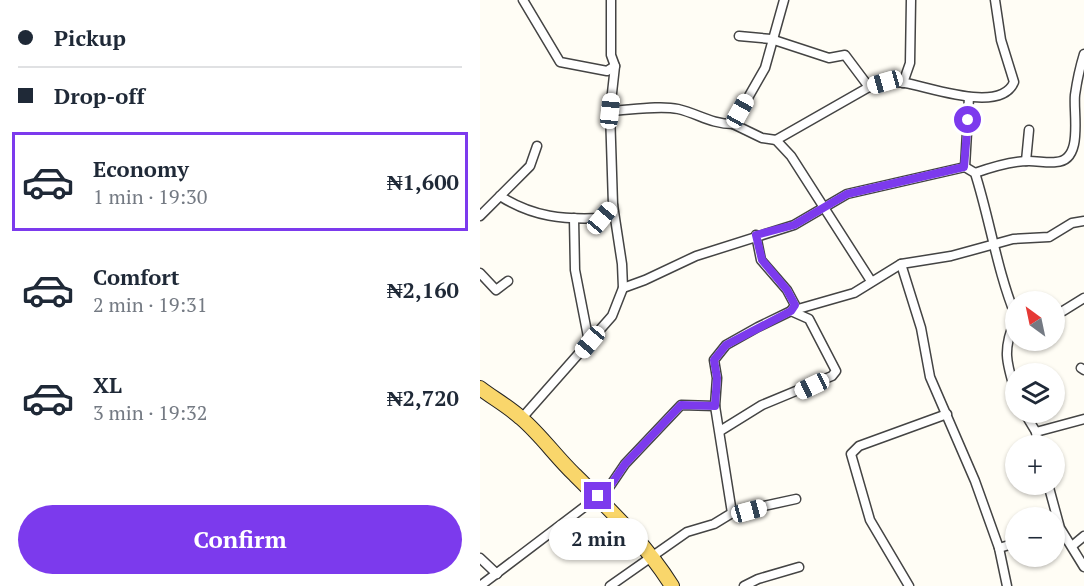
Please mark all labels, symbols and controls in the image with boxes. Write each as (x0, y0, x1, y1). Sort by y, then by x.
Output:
text: Pickup (54, 23, 126, 52)
car (865, 68, 905, 96)
text: Drop-off (54, 81, 145, 110)
car (723, 91, 757, 131)
car (599, 92, 621, 130)
route start (954, 106, 981, 133)
text: Economy (93, 154, 189, 183)
icon: car (21, 155, 75, 209)
text: ₦1,600 (387, 167, 459, 196)
text: 1 min · 19:30 (93, 183, 207, 210)
car (584, 198, 620, 238)
text: Comfort (93, 262, 179, 291)
icon: car (21, 263, 75, 317)
text: ₦2,160 (387, 275, 459, 304)
text: 2 min · 19:31 (93, 291, 207, 318)
north arrow (1005, 291, 1065, 351)
map controls (1005, 291, 1065, 567)
car (572, 322, 608, 362)
button: layers (1005, 363, 1065, 423)
text: XL (93, 370, 122, 399)
car (792, 370, 832, 402)
icon: car (21, 371, 75, 425)
text: ₦2,720 (387, 383, 459, 412)
text: 3 min · 19:32 (93, 399, 207, 426)
button: + (1005, 435, 1065, 495)
route end (584, 482, 611, 509)
car (729, 498, 769, 524)
button: Confirm (18, 505, 462, 574)
button: − (1005, 507, 1065, 567)
callout: 2 min (548, 517, 648, 559)
text: 2 min (571, 525, 626, 552)

